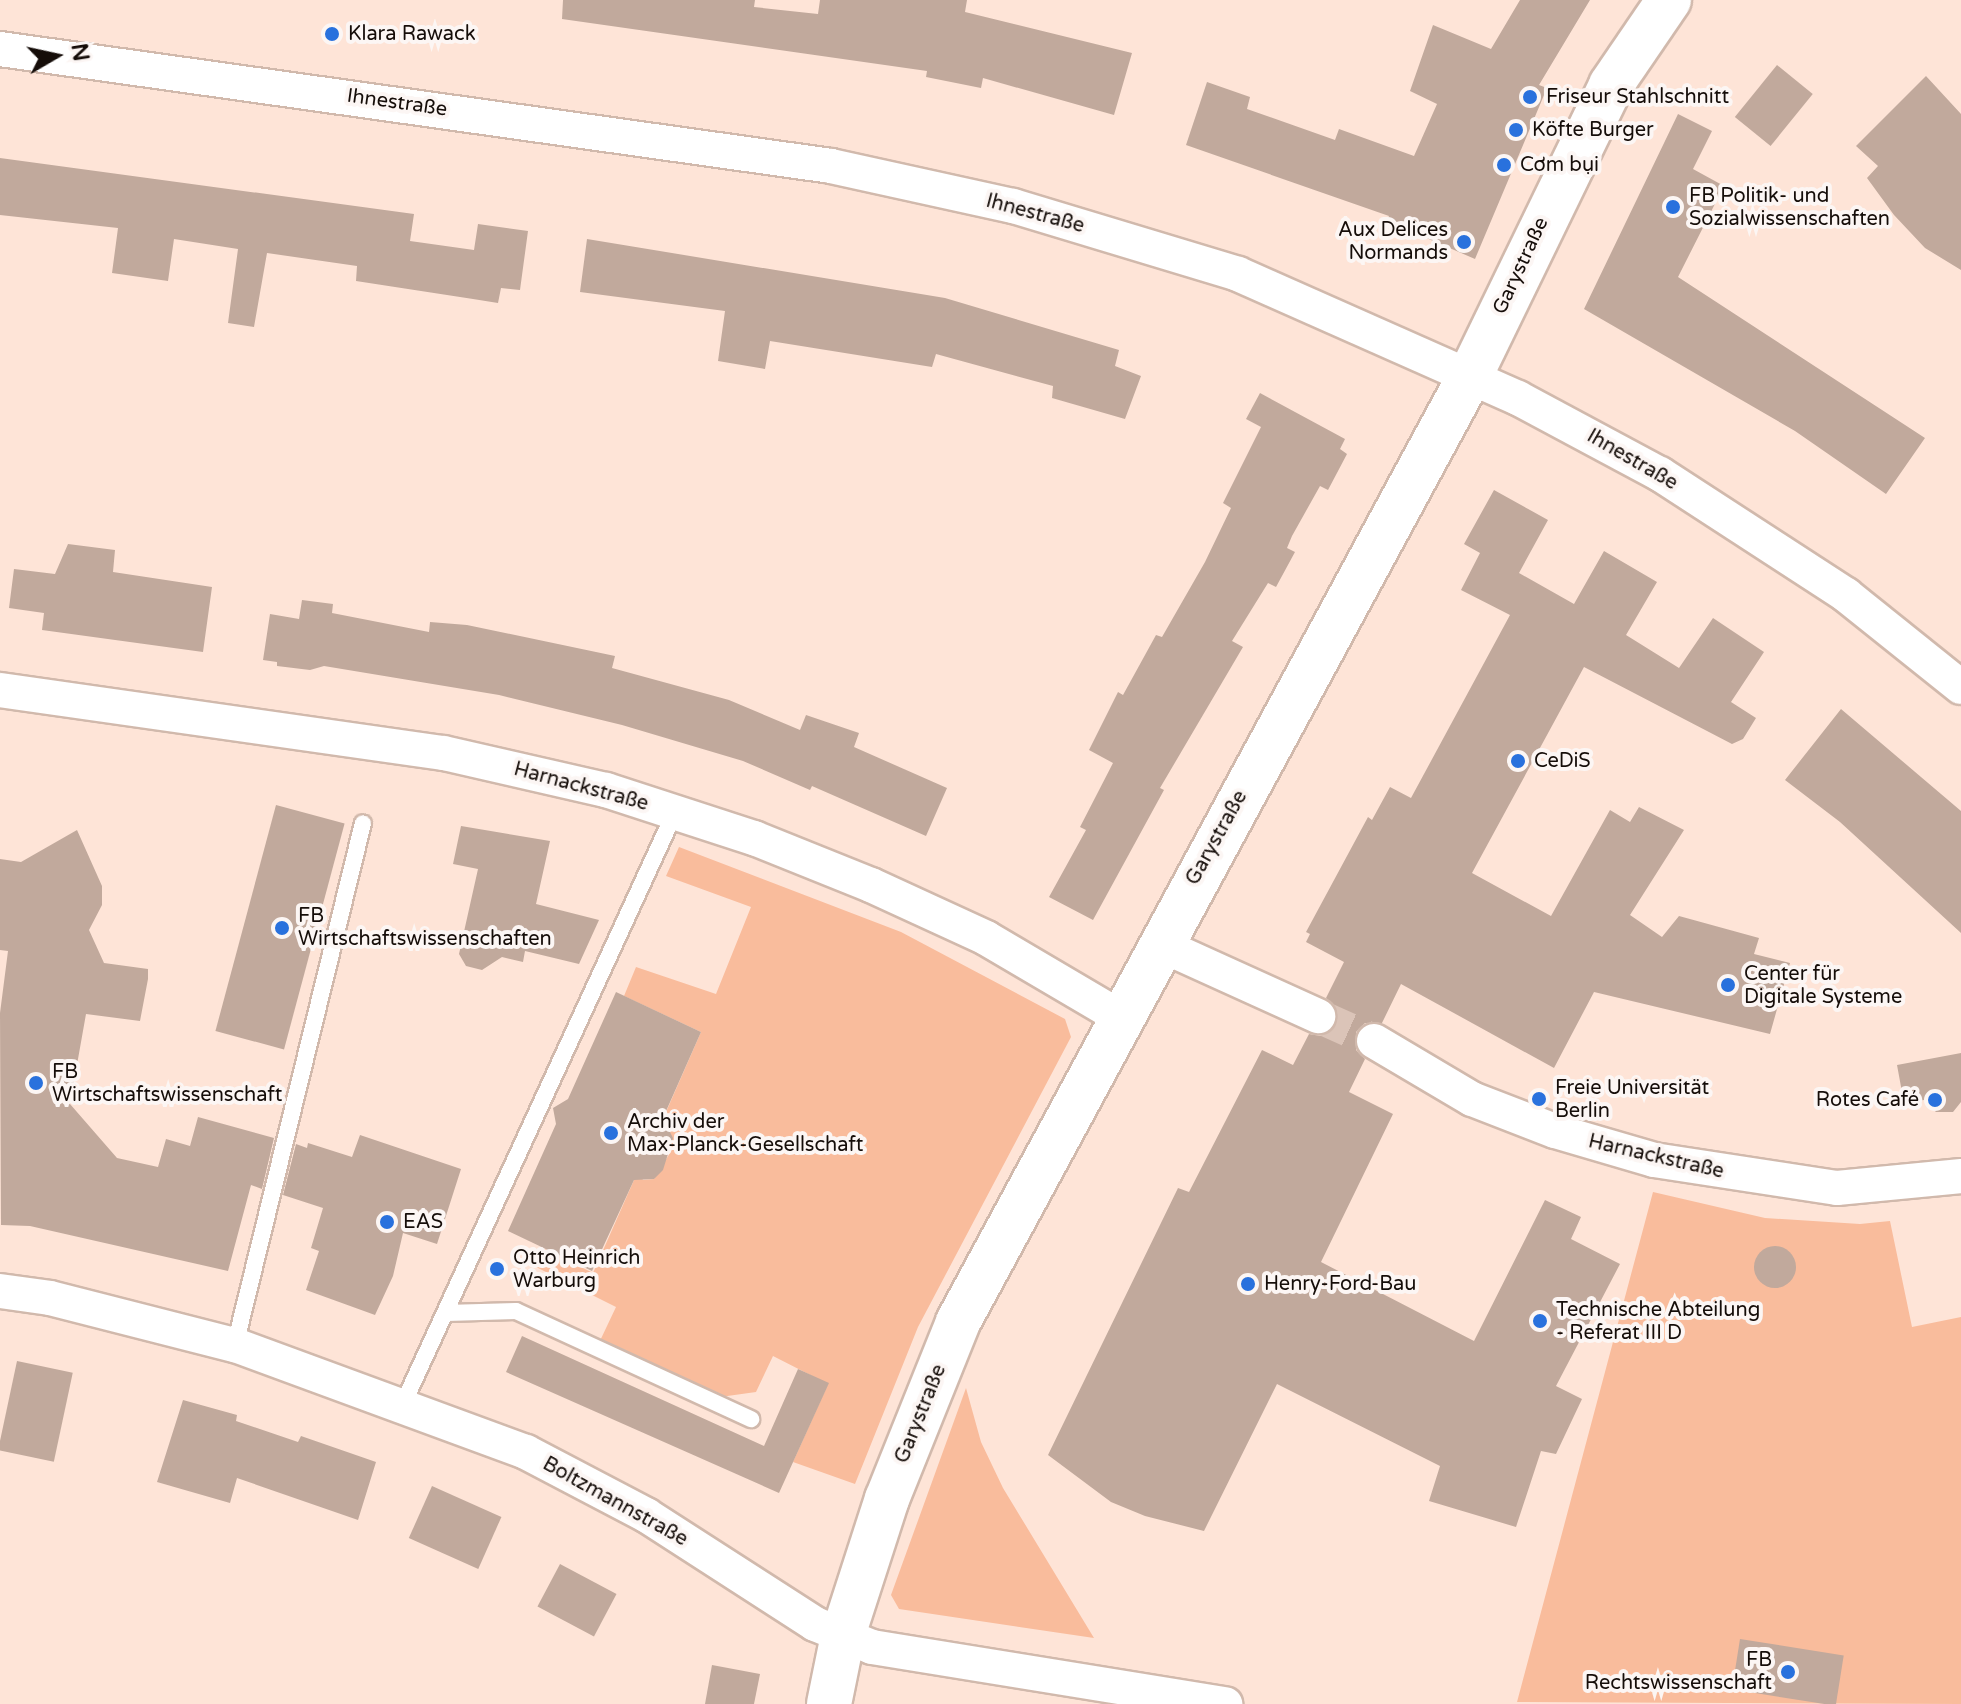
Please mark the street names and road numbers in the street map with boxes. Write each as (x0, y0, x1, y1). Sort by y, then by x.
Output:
street label: Ihnestraße (345, 84, 449, 122)
street label: Ihnestraße (983, 189, 1087, 239)
street label: Garystraße (1488, 214, 1554, 318)
street label: Ihnestraße (1582, 424, 1682, 496)
street label: Harnackstraße (511, 757, 651, 817)
street label: Garystraße (1181, 787, 1253, 889)
street label: Harnackstraße (1586, 1130, 1726, 1184)
street label: Garystraße (890, 1361, 952, 1467)
street label: Boltzmannstraße (538, 1452, 692, 1552)

